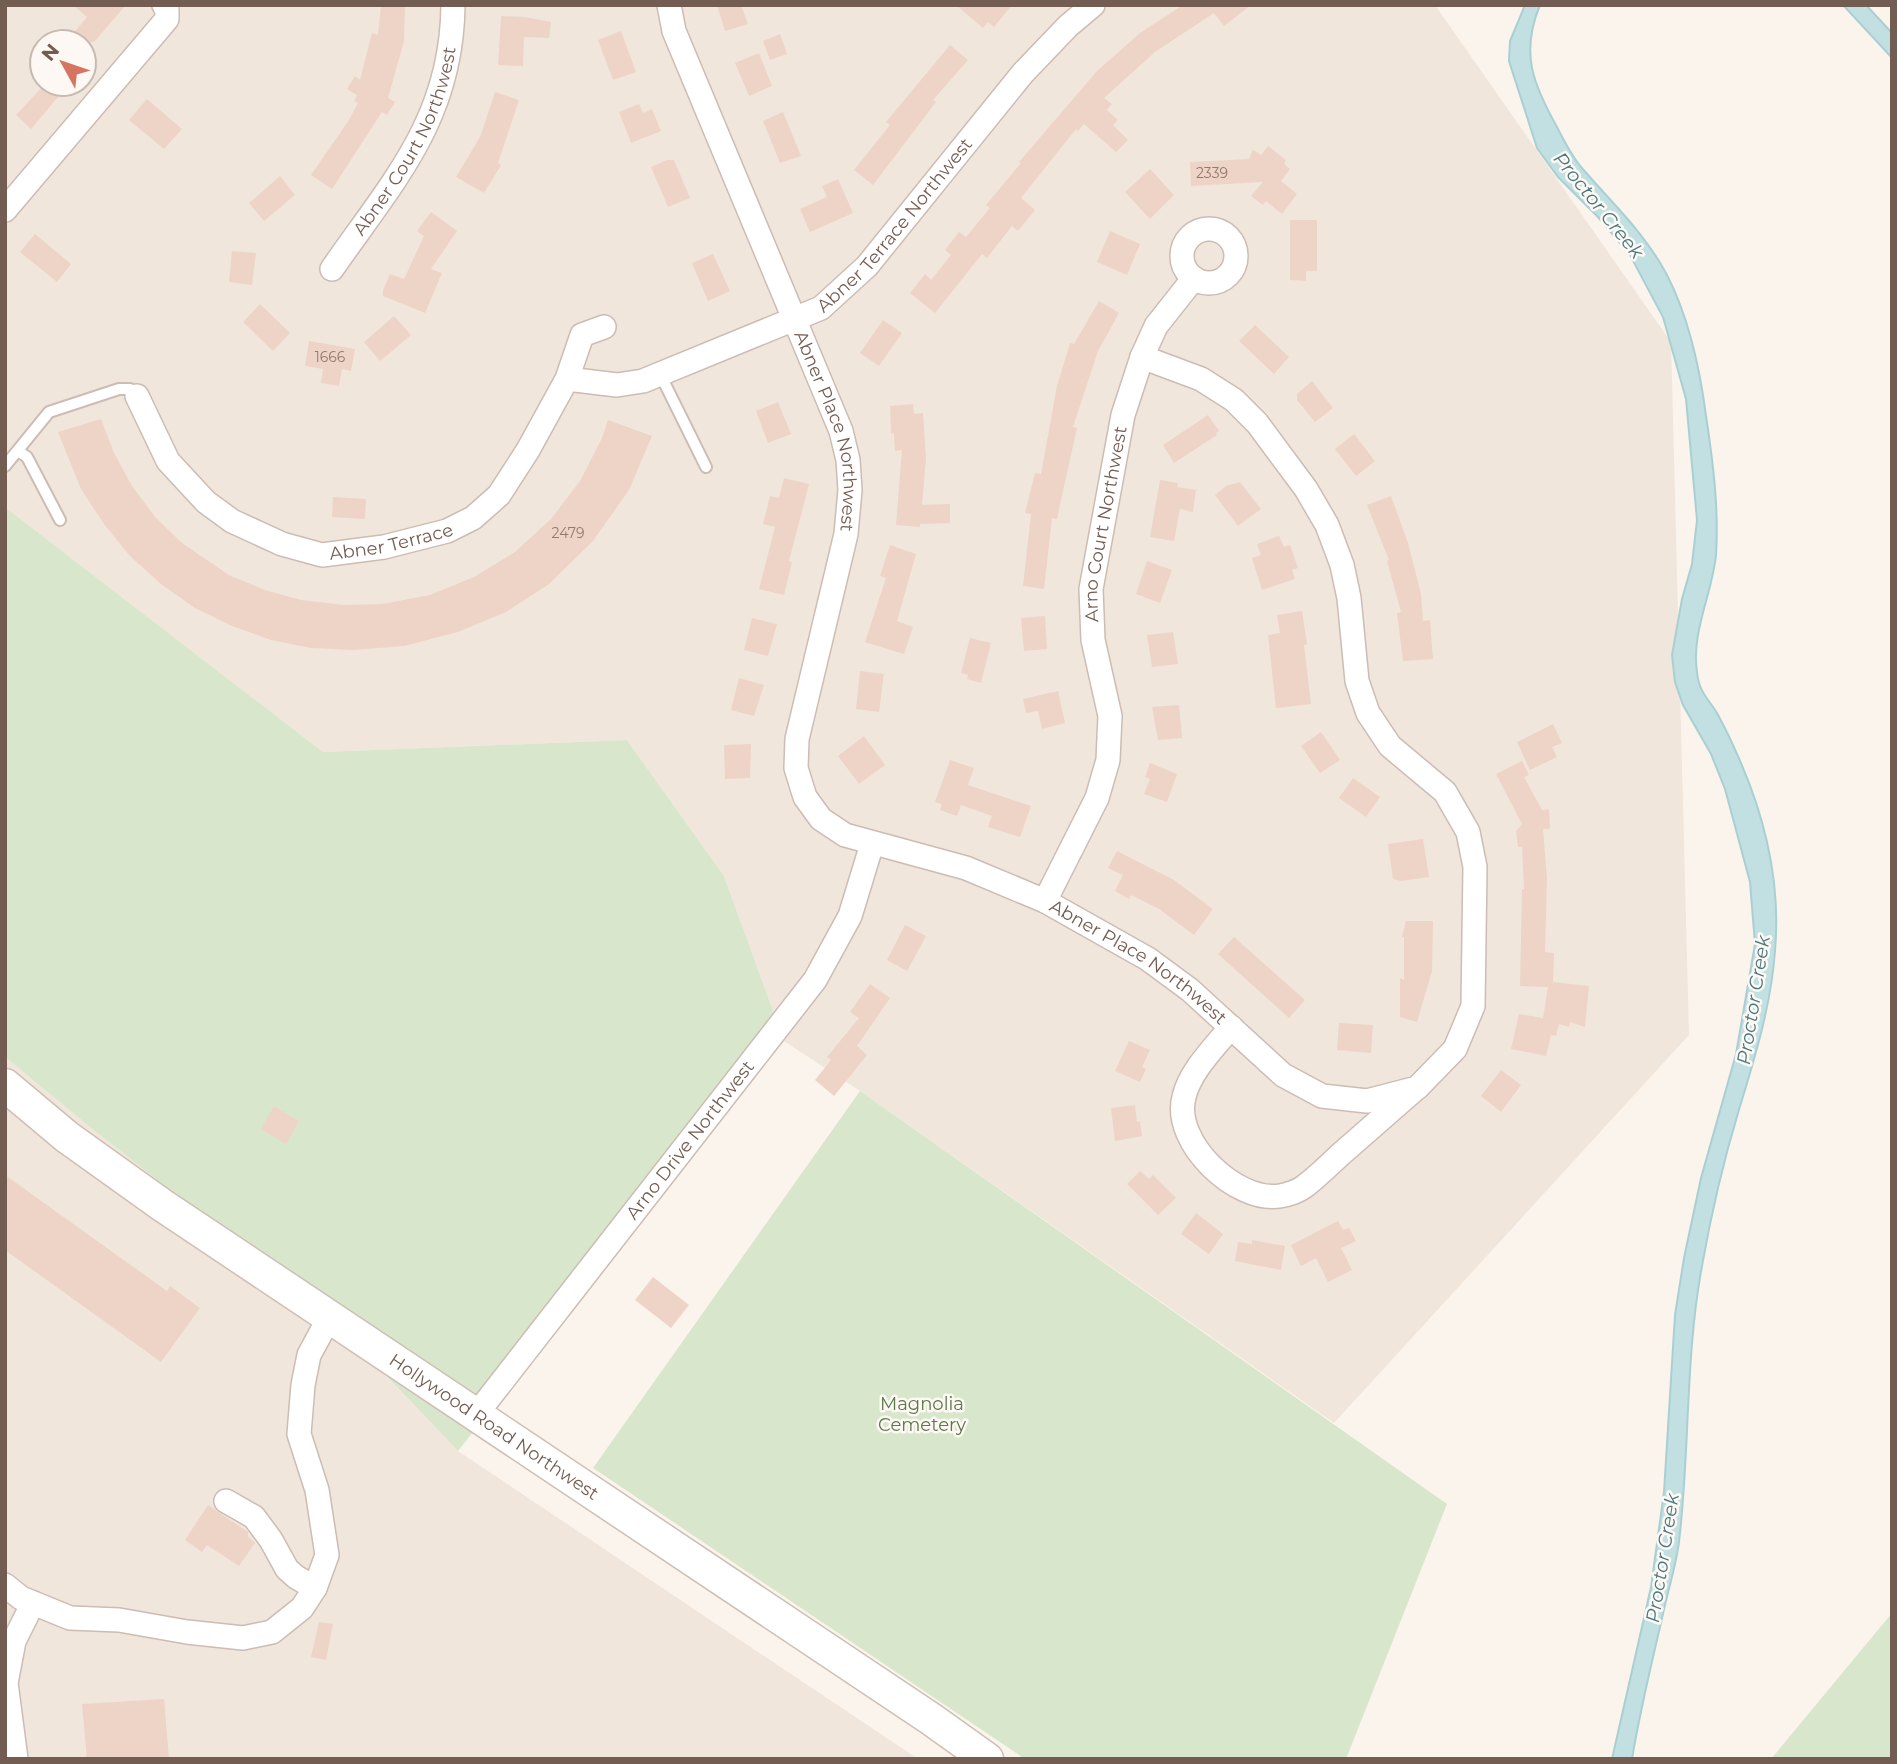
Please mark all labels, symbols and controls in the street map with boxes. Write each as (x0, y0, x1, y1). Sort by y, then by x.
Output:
north arrow (28, 28, 98, 98)
text: N (37, 39, 64, 66)
street label: Abner Court Northwest (348, 45, 461, 240)
street label: Abner Terrace Northwest (812, 134, 977, 317)
water label: Proctor Creek (1549, 147, 1649, 264)
house number: 2339 (1196, 164, 1228, 182)
street label: Abner Place Northwest (789, 327, 861, 533)
house number: 1666 (315, 348, 346, 366)
street label: Arno Court Northwest (1080, 424, 1132, 623)
street label: Abner Terrace (328, 519, 457, 565)
house number: 2479 (552, 524, 584, 542)
street label: Abner Place Northwest (1046, 895, 1231, 1029)
water label: Proctor Creek (1732, 933, 1775, 1066)
street label: Arno Drive Northwest (621, 1056, 759, 1224)
street label: Hollywood Road Northwest (385, 1349, 603, 1505)
park label: Magnolia Cemetery (878, 1393, 966, 1436)
water label: Proctor Creek (1641, 1491, 1684, 1624)

